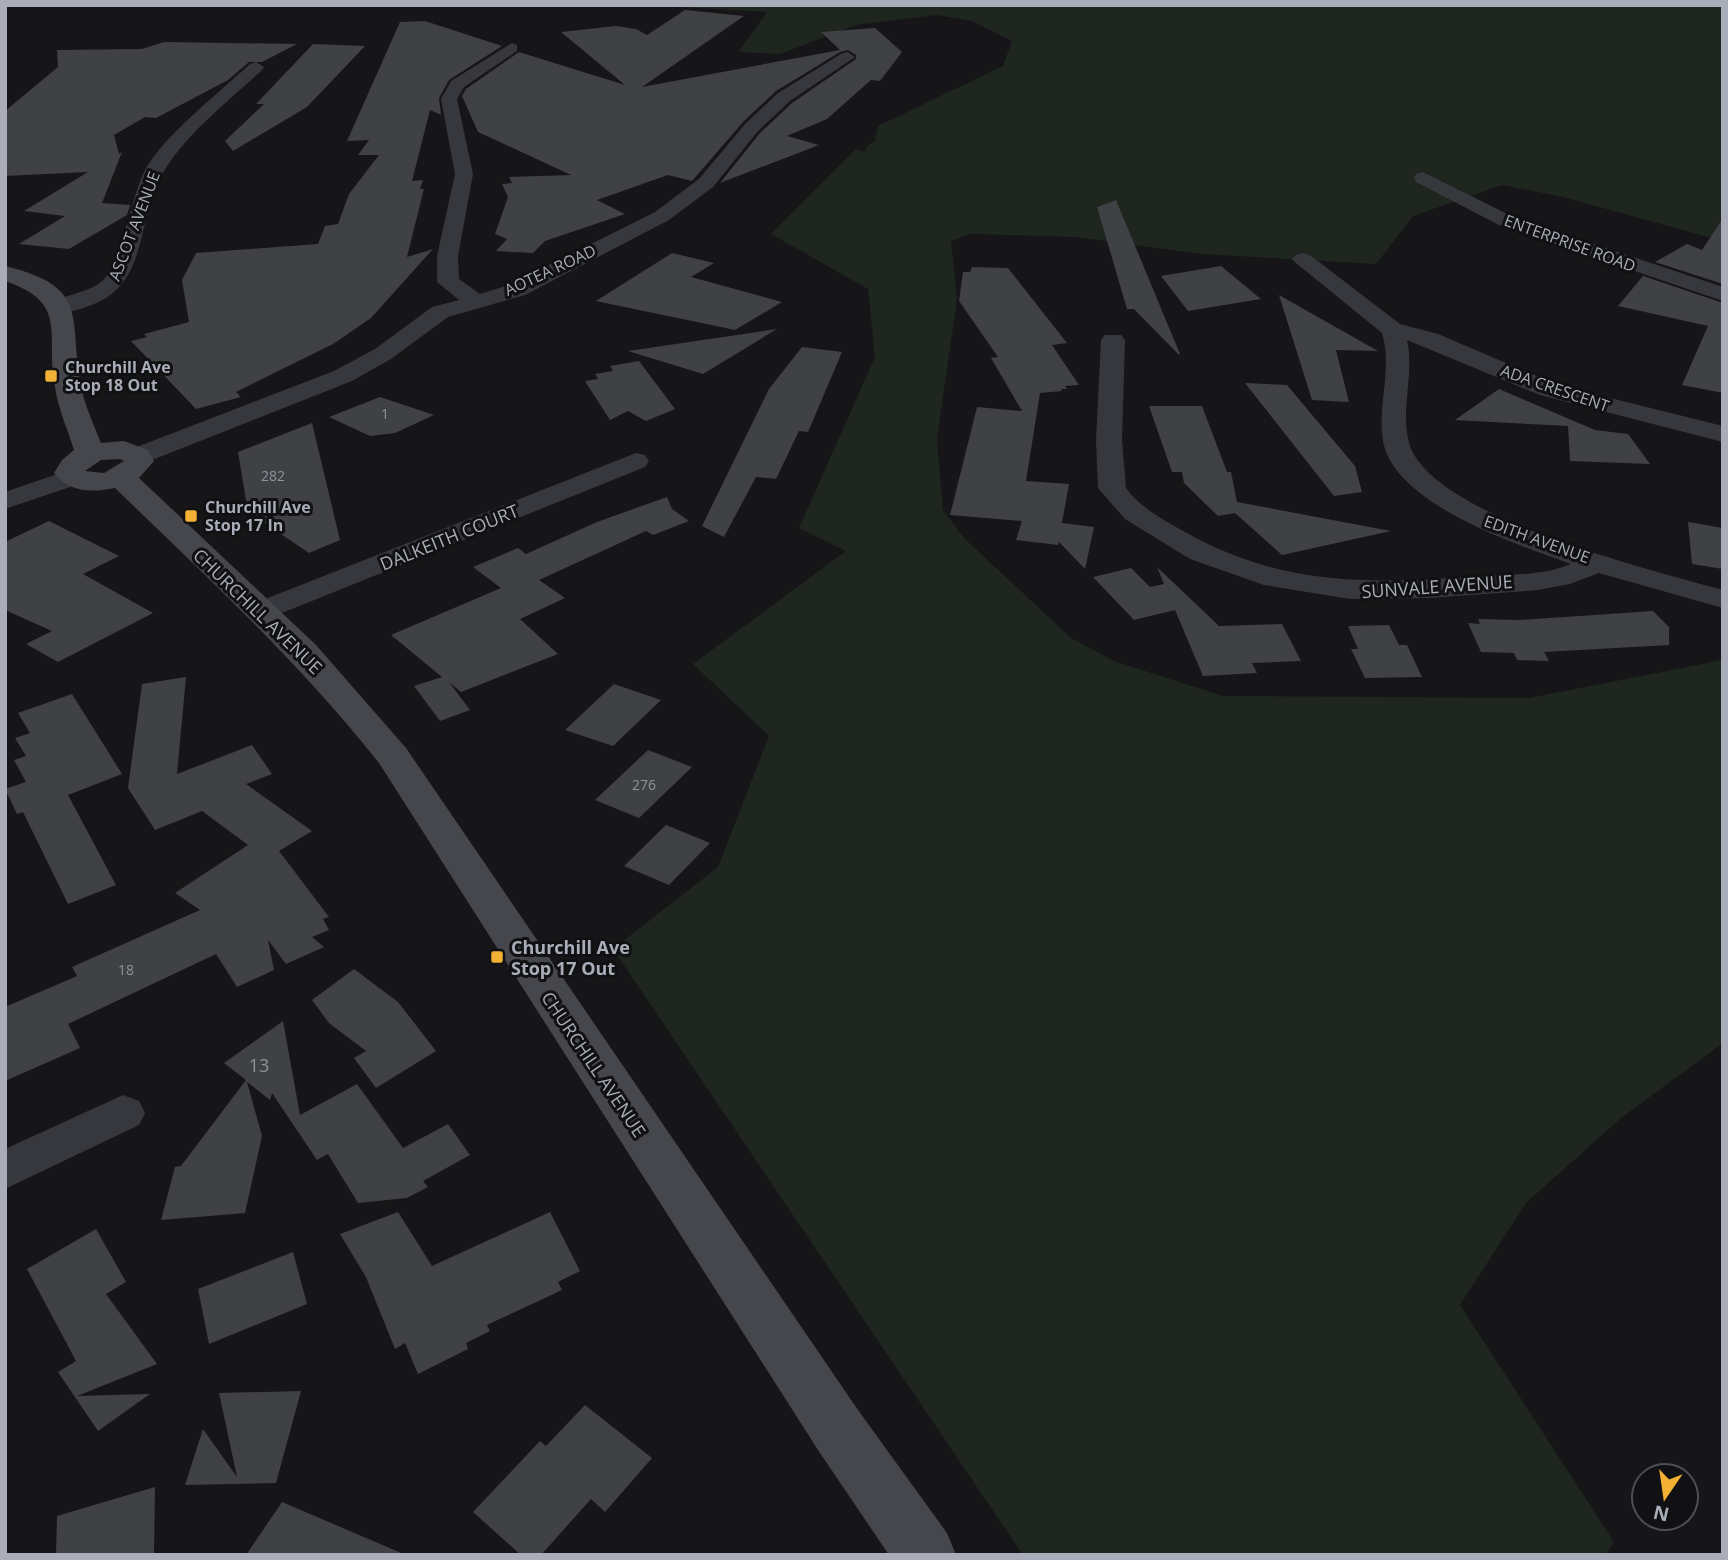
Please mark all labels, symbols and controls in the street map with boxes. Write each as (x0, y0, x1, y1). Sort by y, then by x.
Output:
street label: ASCOT AVENUE (103, 168, 165, 284)
street label: ENTERPRISE ROAD (1501, 209, 1639, 277)
street label: AOTEA ROAD (501, 239, 599, 301)
place label: Churchill Ave Stop 18 Out (65, 356, 171, 396)
street label: ADA CRESCENT (1498, 359, 1612, 417)
marker: Churchill Ave Stop 18 Out (43, 368, 59, 384)
house number: 1 (381, 404, 389, 423)
house number: 282 (261, 466, 285, 485)
place label: Churchill Ave Stop 17 In (205, 496, 311, 536)
street label: DALKEITH COURT (376, 498, 522, 576)
marker: Churchill Ave Stop 17 In (183, 508, 199, 524)
street label: EDITH AVENUE (1481, 510, 1593, 568)
street label: CHURCHILL AVENUE (188, 543, 328, 679)
street label: SUNVALE AVENUE (1361, 569, 1513, 603)
house number: 276 (632, 775, 656, 794)
place label: Churchill Ave Stop 17 Out (511, 935, 630, 980)
marker: Churchill Ave Stop 17 Out (489, 949, 505, 965)
house number: 18 (118, 960, 134, 979)
street label: CHURCHILL AVENUE (536, 987, 652, 1141)
house number: 13 (249, 1053, 269, 1077)
north arrow (1630, 1462, 1700, 1532)
text: N (1651, 1499, 1672, 1528)

